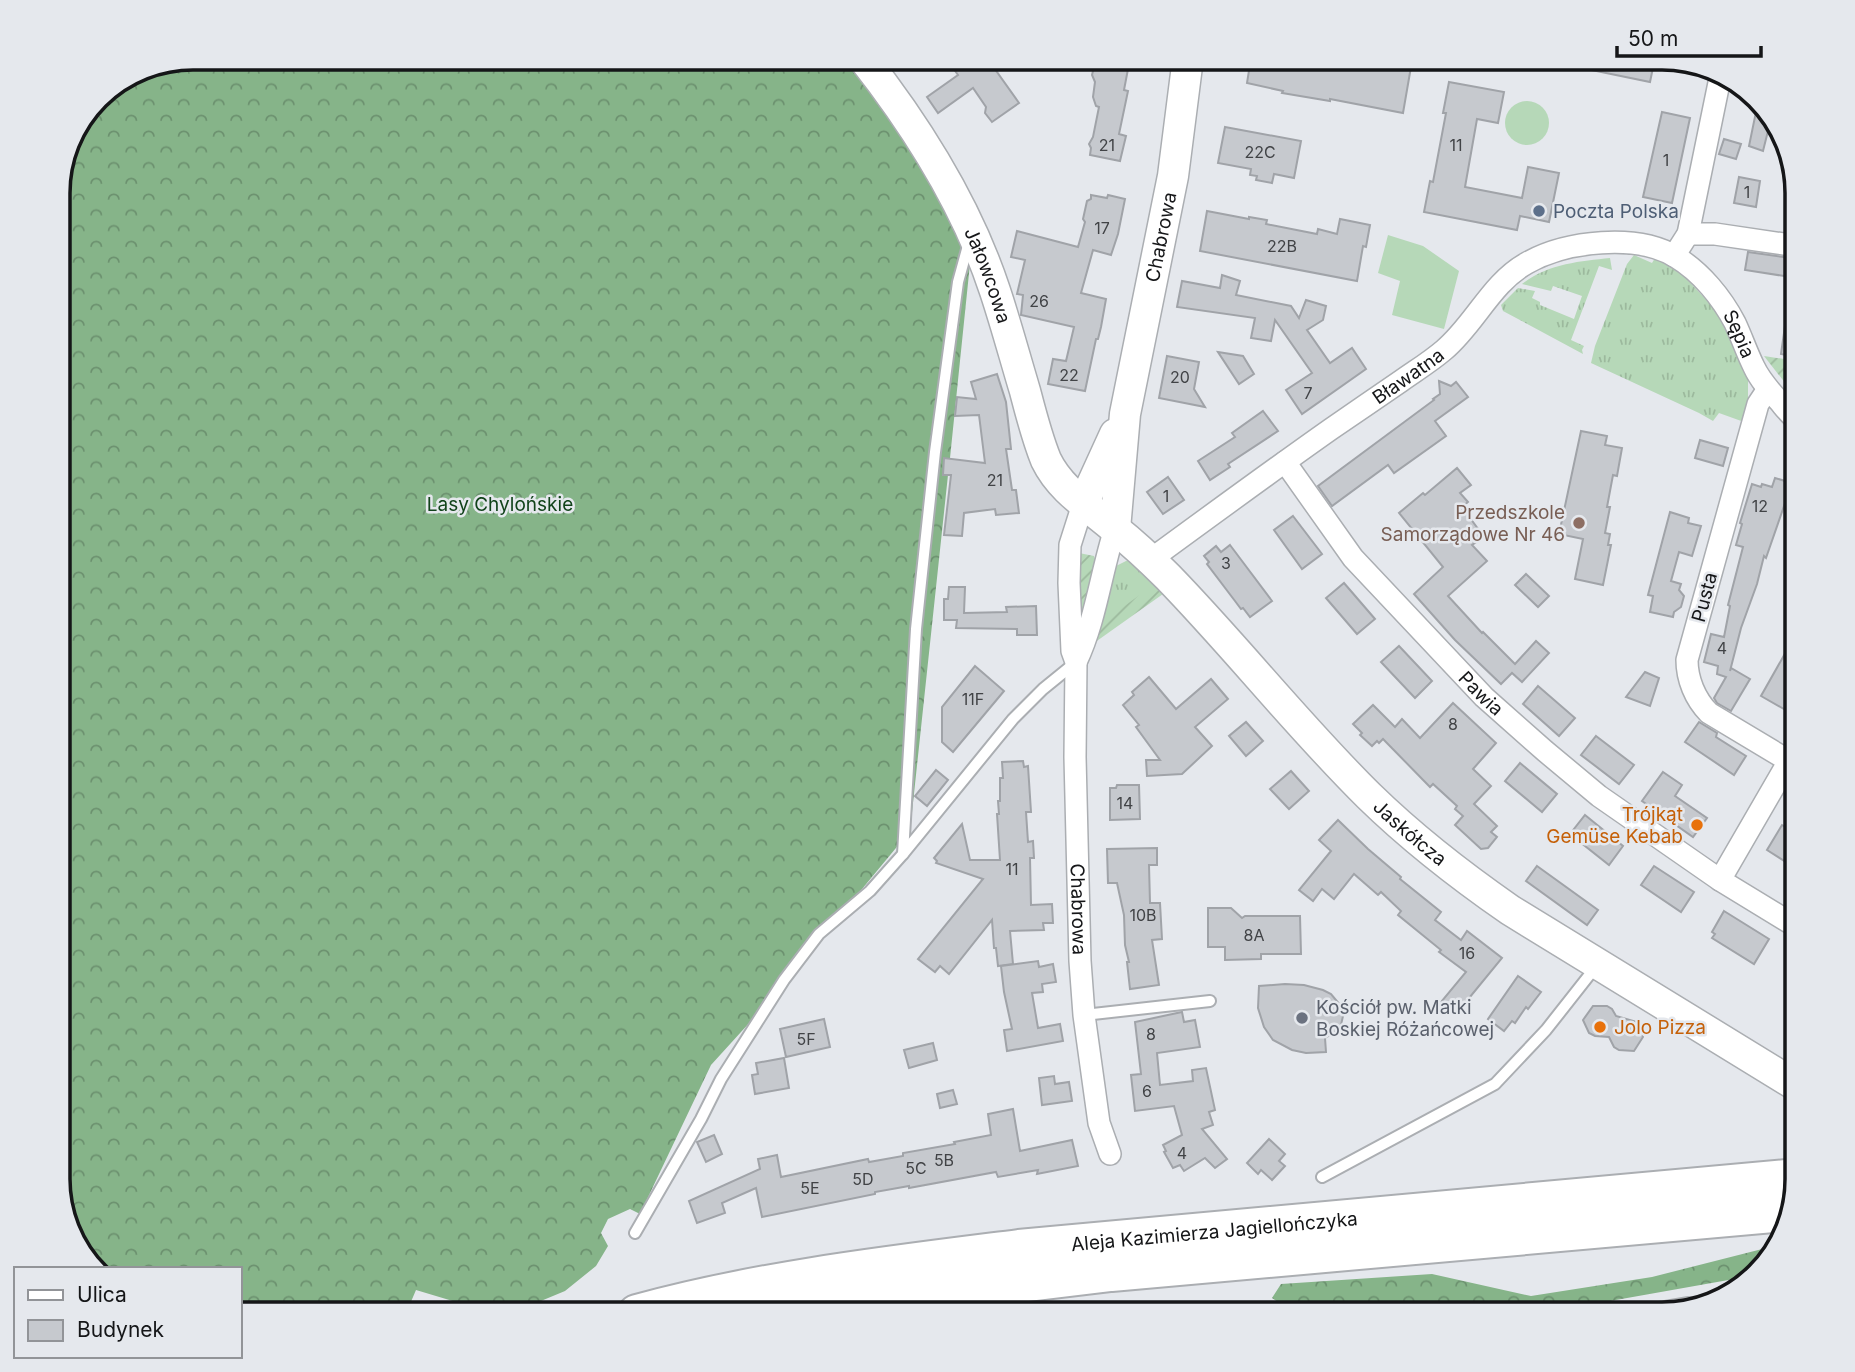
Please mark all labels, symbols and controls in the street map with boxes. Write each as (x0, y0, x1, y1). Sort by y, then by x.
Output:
scale bar (1617, 14, 1760, 58)
text: 50 m (1628, 26, 1678, 51)
house number: 21 (1099, 135, 1115, 155)
house number: 11 (1449, 135, 1463, 155)
house number: 22C (1244, 142, 1276, 162)
house number: 1 (1663, 150, 1669, 170)
house number: 1 (1744, 182, 1750, 202)
street label: Chabrowa (1141, 190, 1182, 284)
place label: Poczta Polska (1553, 200, 1679, 223)
marker: Poczta Polska (1531, 203, 1547, 219)
house number: 17 (1094, 218, 1110, 238)
street label: Jałowcowa (959, 224, 1015, 326)
house number: 22B (1267, 236, 1297, 256)
house number: 26 (1029, 291, 1049, 311)
street label: Sępia (1718, 306, 1759, 361)
street label: Bławatna (1368, 344, 1449, 409)
house number: 22 (1059, 365, 1079, 385)
house number: 20 (1170, 367, 1190, 387)
house number: 7 (1303, 383, 1313, 403)
house number: 21 (987, 470, 1003, 490)
house number: 1 (1163, 486, 1169, 506)
park label: Lasy Chylońskie (427, 493, 573, 516)
house number: 12 (1752, 496, 1768, 516)
place label: Przedszkole Samorządowe Nr 46 (1381, 501, 1565, 546)
marker: Przedszkole Samorządowe Nr 46 (1571, 515, 1587, 531)
house number: 3 (1221, 553, 1231, 573)
street label: Pusta (1687, 570, 1722, 624)
house number: 4 (1717, 638, 1727, 658)
street label: Pawia (1454, 667, 1508, 721)
house number: 11F (962, 689, 984, 709)
house number: 8 (1448, 714, 1458, 734)
house number: 14 (1117, 793, 1133, 813)
street label: Jaskółcza (1368, 795, 1451, 871)
place label: Trójkąt Gemüse Kebab (1546, 803, 1683, 848)
marker: Trójkąt Gemüse Kebab (1689, 817, 1705, 833)
house number: 11 (1005, 859, 1019, 879)
street label: Chabrowa (1066, 863, 1091, 955)
house number: 10B (1129, 905, 1157, 925)
house number: 8A (1244, 925, 1264, 945)
house number: 16 (1459, 943, 1475, 963)
place label: Kościół pw. Matki Boskiej Różańcowej (1316, 996, 1494, 1041)
marker: Kościół pw. Matki Boskiej Różańcowej (1294, 1010, 1310, 1026)
place label: Jolo Pizza (1614, 1016, 1706, 1039)
marker: Jolo Pizza (1592, 1019, 1608, 1035)
house number: 8 (1146, 1024, 1156, 1044)
house number: 5F (796, 1029, 816, 1049)
house number: 6 (1142, 1081, 1152, 1101)
house number: 4 (1177, 1143, 1187, 1163)
house number: 5B (934, 1150, 954, 1170)
house number: 5C (905, 1158, 927, 1178)
house number: 5D (852, 1169, 874, 1189)
house number: 5E (800, 1178, 820, 1198)
street label: Aleja Kazimierza Jagiellończyka (1070, 1207, 1359, 1256)
legend (14, 1267, 242, 1358)
text: Ulica (77, 1282, 127, 1307)
text: Budynek (77, 1317, 165, 1342)

